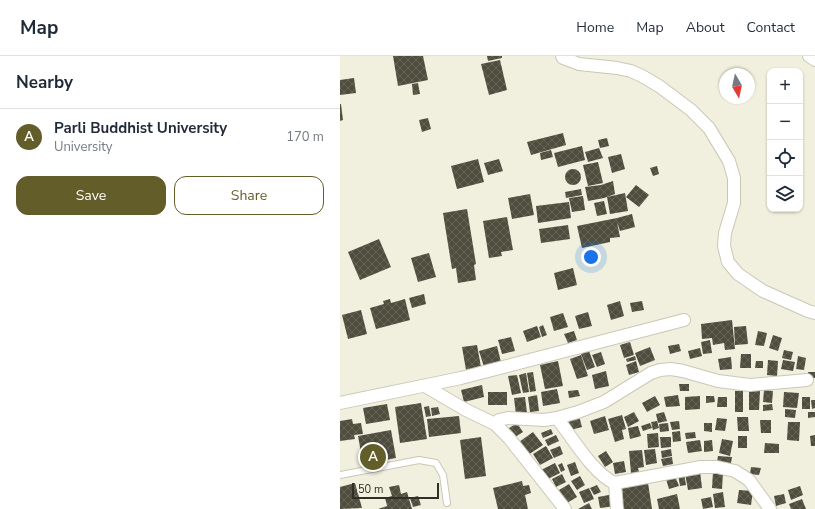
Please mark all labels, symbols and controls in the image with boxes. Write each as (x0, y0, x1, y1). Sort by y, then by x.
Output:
text: Map (20, 15, 58, 41)
text: Home (576, 18, 614, 37)
text: Map (636, 18, 664, 37)
text: About (686, 18, 725, 37)
text: Contact (747, 18, 795, 37)
north arrow (719, 68, 755, 104)
map controls (767, 68, 803, 212)
button: + (767, 68, 803, 104)
text: Nearby (16, 71, 73, 94)
button: − (767, 104, 803, 140)
text: Parli Buddhist University (54, 118, 227, 138)
text: A (24, 128, 34, 146)
text: 170 m (286, 128, 324, 146)
text: University (54, 138, 113, 156)
button: locate (767, 140, 803, 176)
button: Save (16, 176, 166, 215)
button: Share (174, 176, 324, 215)
button: layers (767, 176, 803, 212)
your location (581, 247, 601, 267)
pin: A (360, 442, 386, 472)
scale bar (352, 481, 439, 500)
text: 50 m (358, 482, 383, 497)

